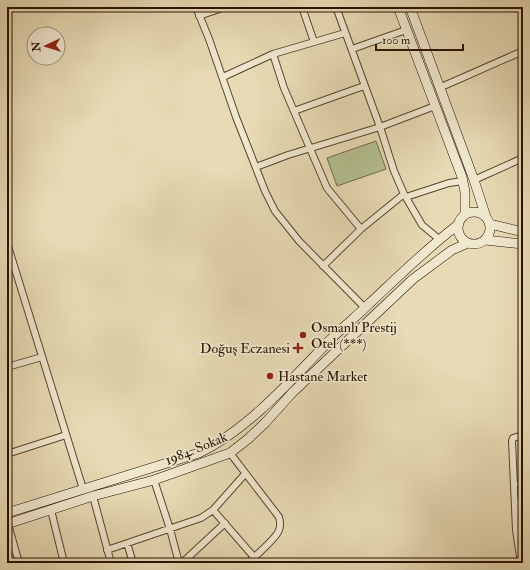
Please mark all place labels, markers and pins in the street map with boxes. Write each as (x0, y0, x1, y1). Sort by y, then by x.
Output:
place label: Osmanlı Prestij Otel (***) (311, 319, 397, 352)
marker: Osmanlı Prestij Otel (***) (298, 330, 308, 340)
place label: Doğuş Eczanesi (200, 340, 290, 357)
marker: Doğuş Eczanesi (293, 343, 303, 353)
place label: Hastane Market (278, 368, 368, 385)
marker: Hastane Market (265, 371, 275, 381)

